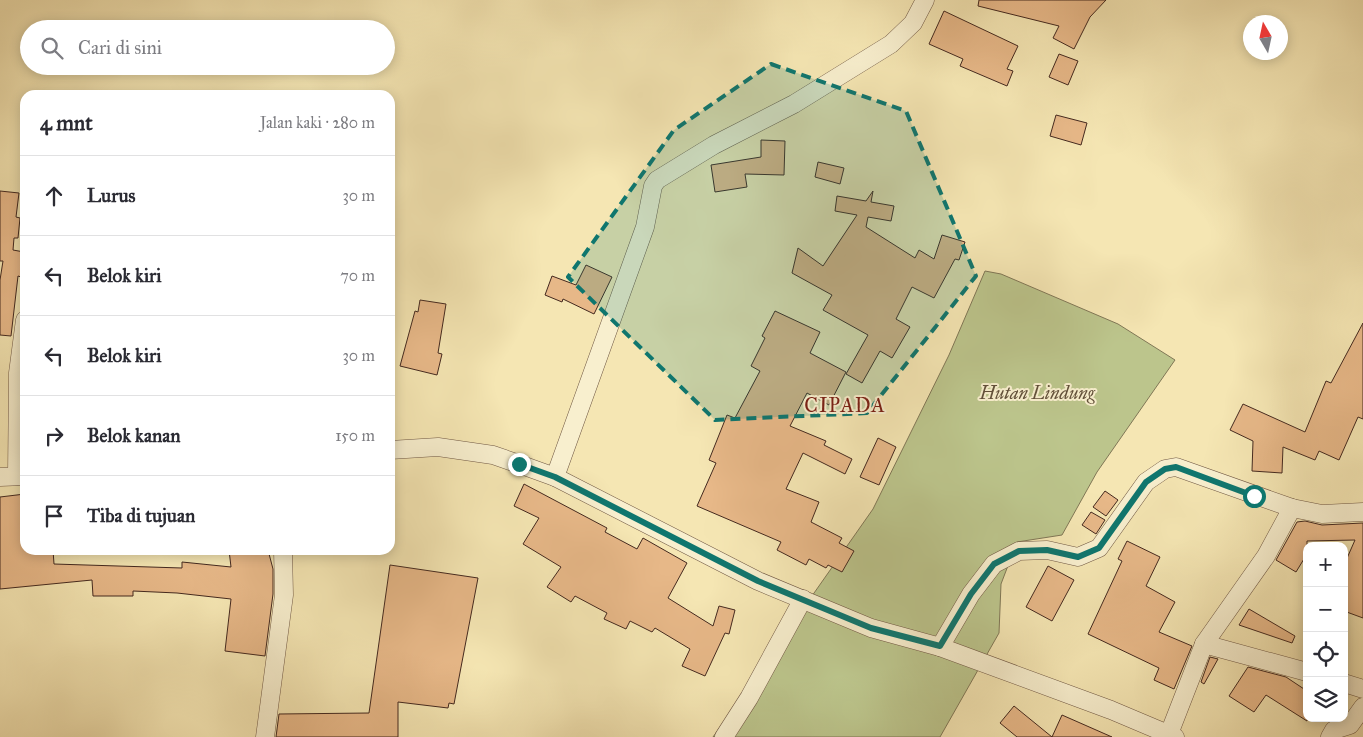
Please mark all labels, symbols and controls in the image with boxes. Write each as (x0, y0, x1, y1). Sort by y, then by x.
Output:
north arrow (1243, 15, 1288, 60)
search box (20, 20, 395, 75)
icon: search (38, 34, 66, 62)
text: Cari di sini (78, 36, 162, 59)
text: 4 mnt (40, 110, 93, 136)
text: Jalan kaki · 280 m (260, 113, 375, 132)
icon: ahead (40, 182, 68, 210)
text: Lurus (87, 184, 135, 207)
text: 30 m (342, 186, 375, 205)
icon: left (40, 262, 68, 290)
text: Belok kiri (87, 264, 161, 287)
text: 70 m (340, 266, 375, 285)
icon: left (40, 342, 68, 370)
text: Belok kiri (87, 344, 161, 367)
text: 30 m (342, 346, 375, 365)
park label: Hutan Lindung (978, 382, 1096, 404)
district label: CIPADA (804, 393, 886, 417)
icon: right (40, 422, 68, 450)
text: Belok kanan (87, 424, 181, 447)
text: 150 m (335, 426, 375, 445)
route end (508, 453, 531, 476)
route start (1243, 485, 1266, 508)
icon: arrive (40, 502, 68, 530)
text: Tiba di tujuan (87, 504, 195, 527)
map controls (1303, 542, 1348, 722)
button: + (1303, 542, 1348, 587)
button: − (1303, 587, 1348, 632)
button: locate (1303, 632, 1348, 677)
button: layers (1303, 677, 1348, 722)

